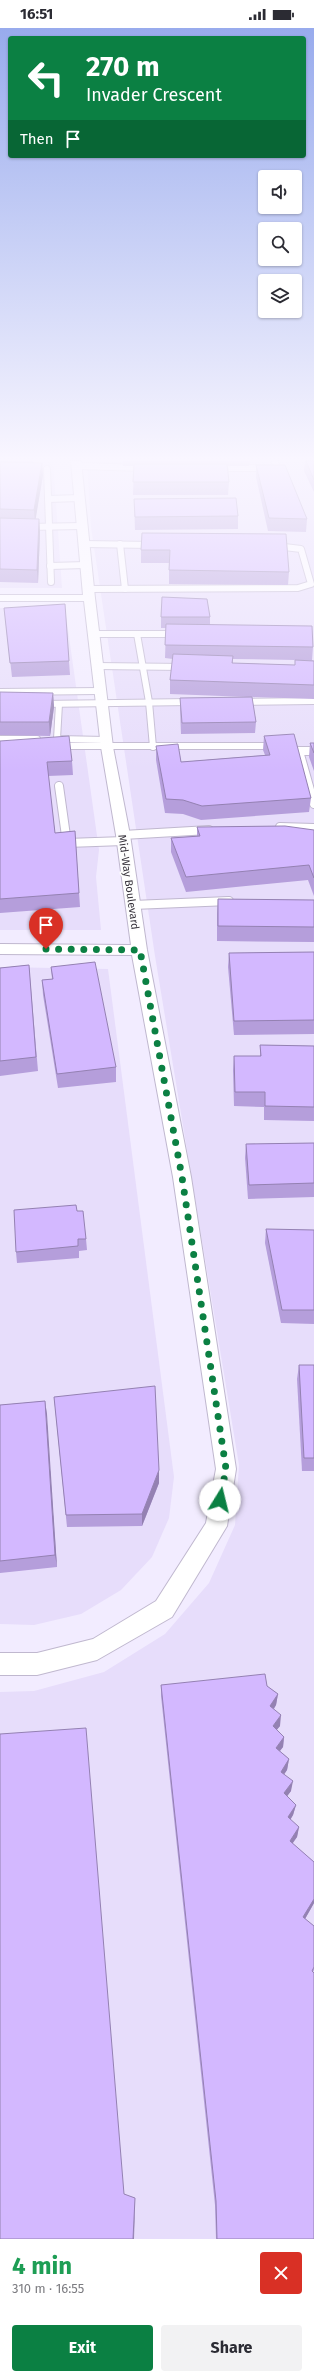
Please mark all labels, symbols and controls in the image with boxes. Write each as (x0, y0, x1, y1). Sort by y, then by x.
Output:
text: 16:51 (20, 5, 53, 23)
text: 270 m (86, 50, 160, 83)
icon: left (20, 52, 72, 104)
text: Invader Crescent (86, 84, 222, 106)
icon: arrive (62, 128, 84, 150)
text: Then (20, 130, 54, 148)
map controls (258, 170, 302, 318)
button: sound (258, 170, 302, 214)
button: search (258, 222, 302, 266)
button: layers (258, 274, 302, 318)
street label: Mid-Way Boulevard (115, 834, 142, 930)
pin (29, 908, 63, 949)
icon: arrive (35, 914, 57, 936)
position arrow (199, 1479, 241, 1521)
text: 4 min (12, 2252, 72, 2280)
button: close (260, 2252, 302, 2294)
text: 310 m · 16:55 (12, 2281, 84, 2296)
button: Exit (12, 2325, 153, 2371)
button: Share (161, 2325, 302, 2371)

